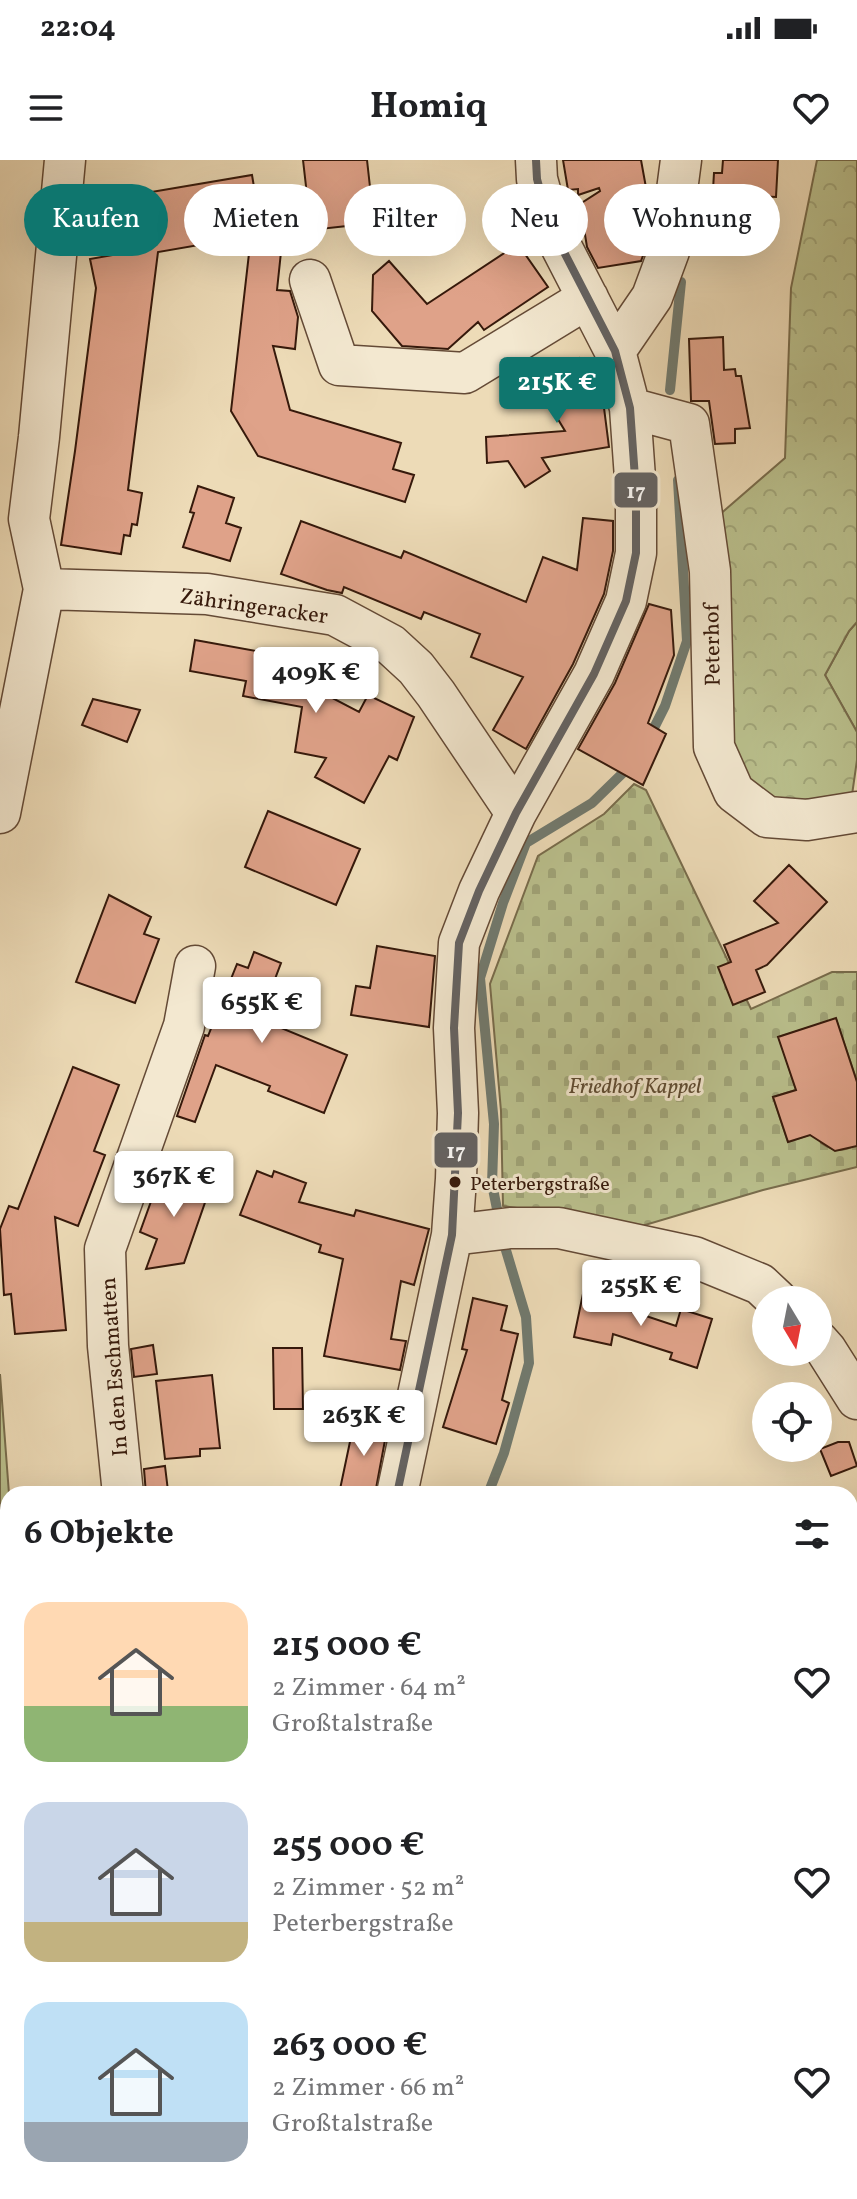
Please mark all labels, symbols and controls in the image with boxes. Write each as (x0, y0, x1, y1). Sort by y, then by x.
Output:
text: 22:04 (40, 7, 116, 49)
text: Homiq (370, 83, 487, 133)
icon: menu (24, 86, 68, 130)
icon: heart (789, 86, 833, 130)
chip: Kaufen (24, 184, 168, 256)
chip: Mieten (184, 184, 328, 256)
chip: Filter (344, 184, 466, 256)
chip: Neu (482, 184, 588, 256)
chip: Wohnung (604, 184, 780, 256)
pin: 215K € (492, 357, 622, 425)
text: 215K € (517, 365, 597, 401)
line badge: 17 (613, 471, 659, 509)
text: 17 (626, 477, 646, 508)
street label: Zähringeracker (178, 582, 330, 633)
street label: Peterhof (697, 601, 730, 686)
pin: 409K € (251, 647, 381, 715)
text: 409K € (272, 655, 360, 691)
pin: 655K € (197, 977, 327, 1045)
text: 655K € (221, 985, 303, 1021)
park label: Friedhof Kappel (568, 1072, 702, 1103)
line badge: 17 (433, 1131, 479, 1169)
text: 17 (446, 1137, 466, 1168)
pin: 367K € (109, 1151, 239, 1219)
text: 367K € (132, 1159, 216, 1195)
place label: Peterbergstraße (470, 1171, 610, 1199)
marker: Peterbergstraße (447, 1174, 463, 1190)
pin: 255K € (576, 1260, 706, 1328)
text: 255K € (600, 1268, 682, 1304)
street label: In den Eschmatten (94, 1276, 137, 1457)
north arrow (752, 1286, 832, 1366)
map controls (752, 1286, 832, 1462)
button: locate (752, 1382, 832, 1462)
pin: 263K € (299, 1390, 429, 1458)
text: 263K € (322, 1398, 406, 1434)
text: 6 Objekte (24, 1511, 174, 1558)
icon: filters (790, 1512, 834, 1556)
text: 215 000 € (272, 1623, 422, 1670)
icon: home (88, 1634, 184, 1730)
icon: heart (790, 1660, 834, 1704)
text: 2 Zimmer · 64 m² (272, 1670, 466, 1706)
text: Großtalstraße (272, 1706, 433, 1742)
text: 255 000 € (272, 1823, 425, 1870)
icon: home (88, 1834, 184, 1930)
icon: heart (790, 1860, 834, 1904)
text: 2 Zimmer · 52 m² (272, 1870, 464, 1906)
text: Peterbergstraße (272, 1906, 454, 1942)
text: 263 000 € (272, 2023, 428, 2070)
icon: home (88, 2034, 184, 2130)
icon: heart (790, 2060, 834, 2104)
text: 2 Zimmer · 66 m² (272, 2070, 464, 2106)
text: Großtalstraße (272, 2106, 433, 2142)

